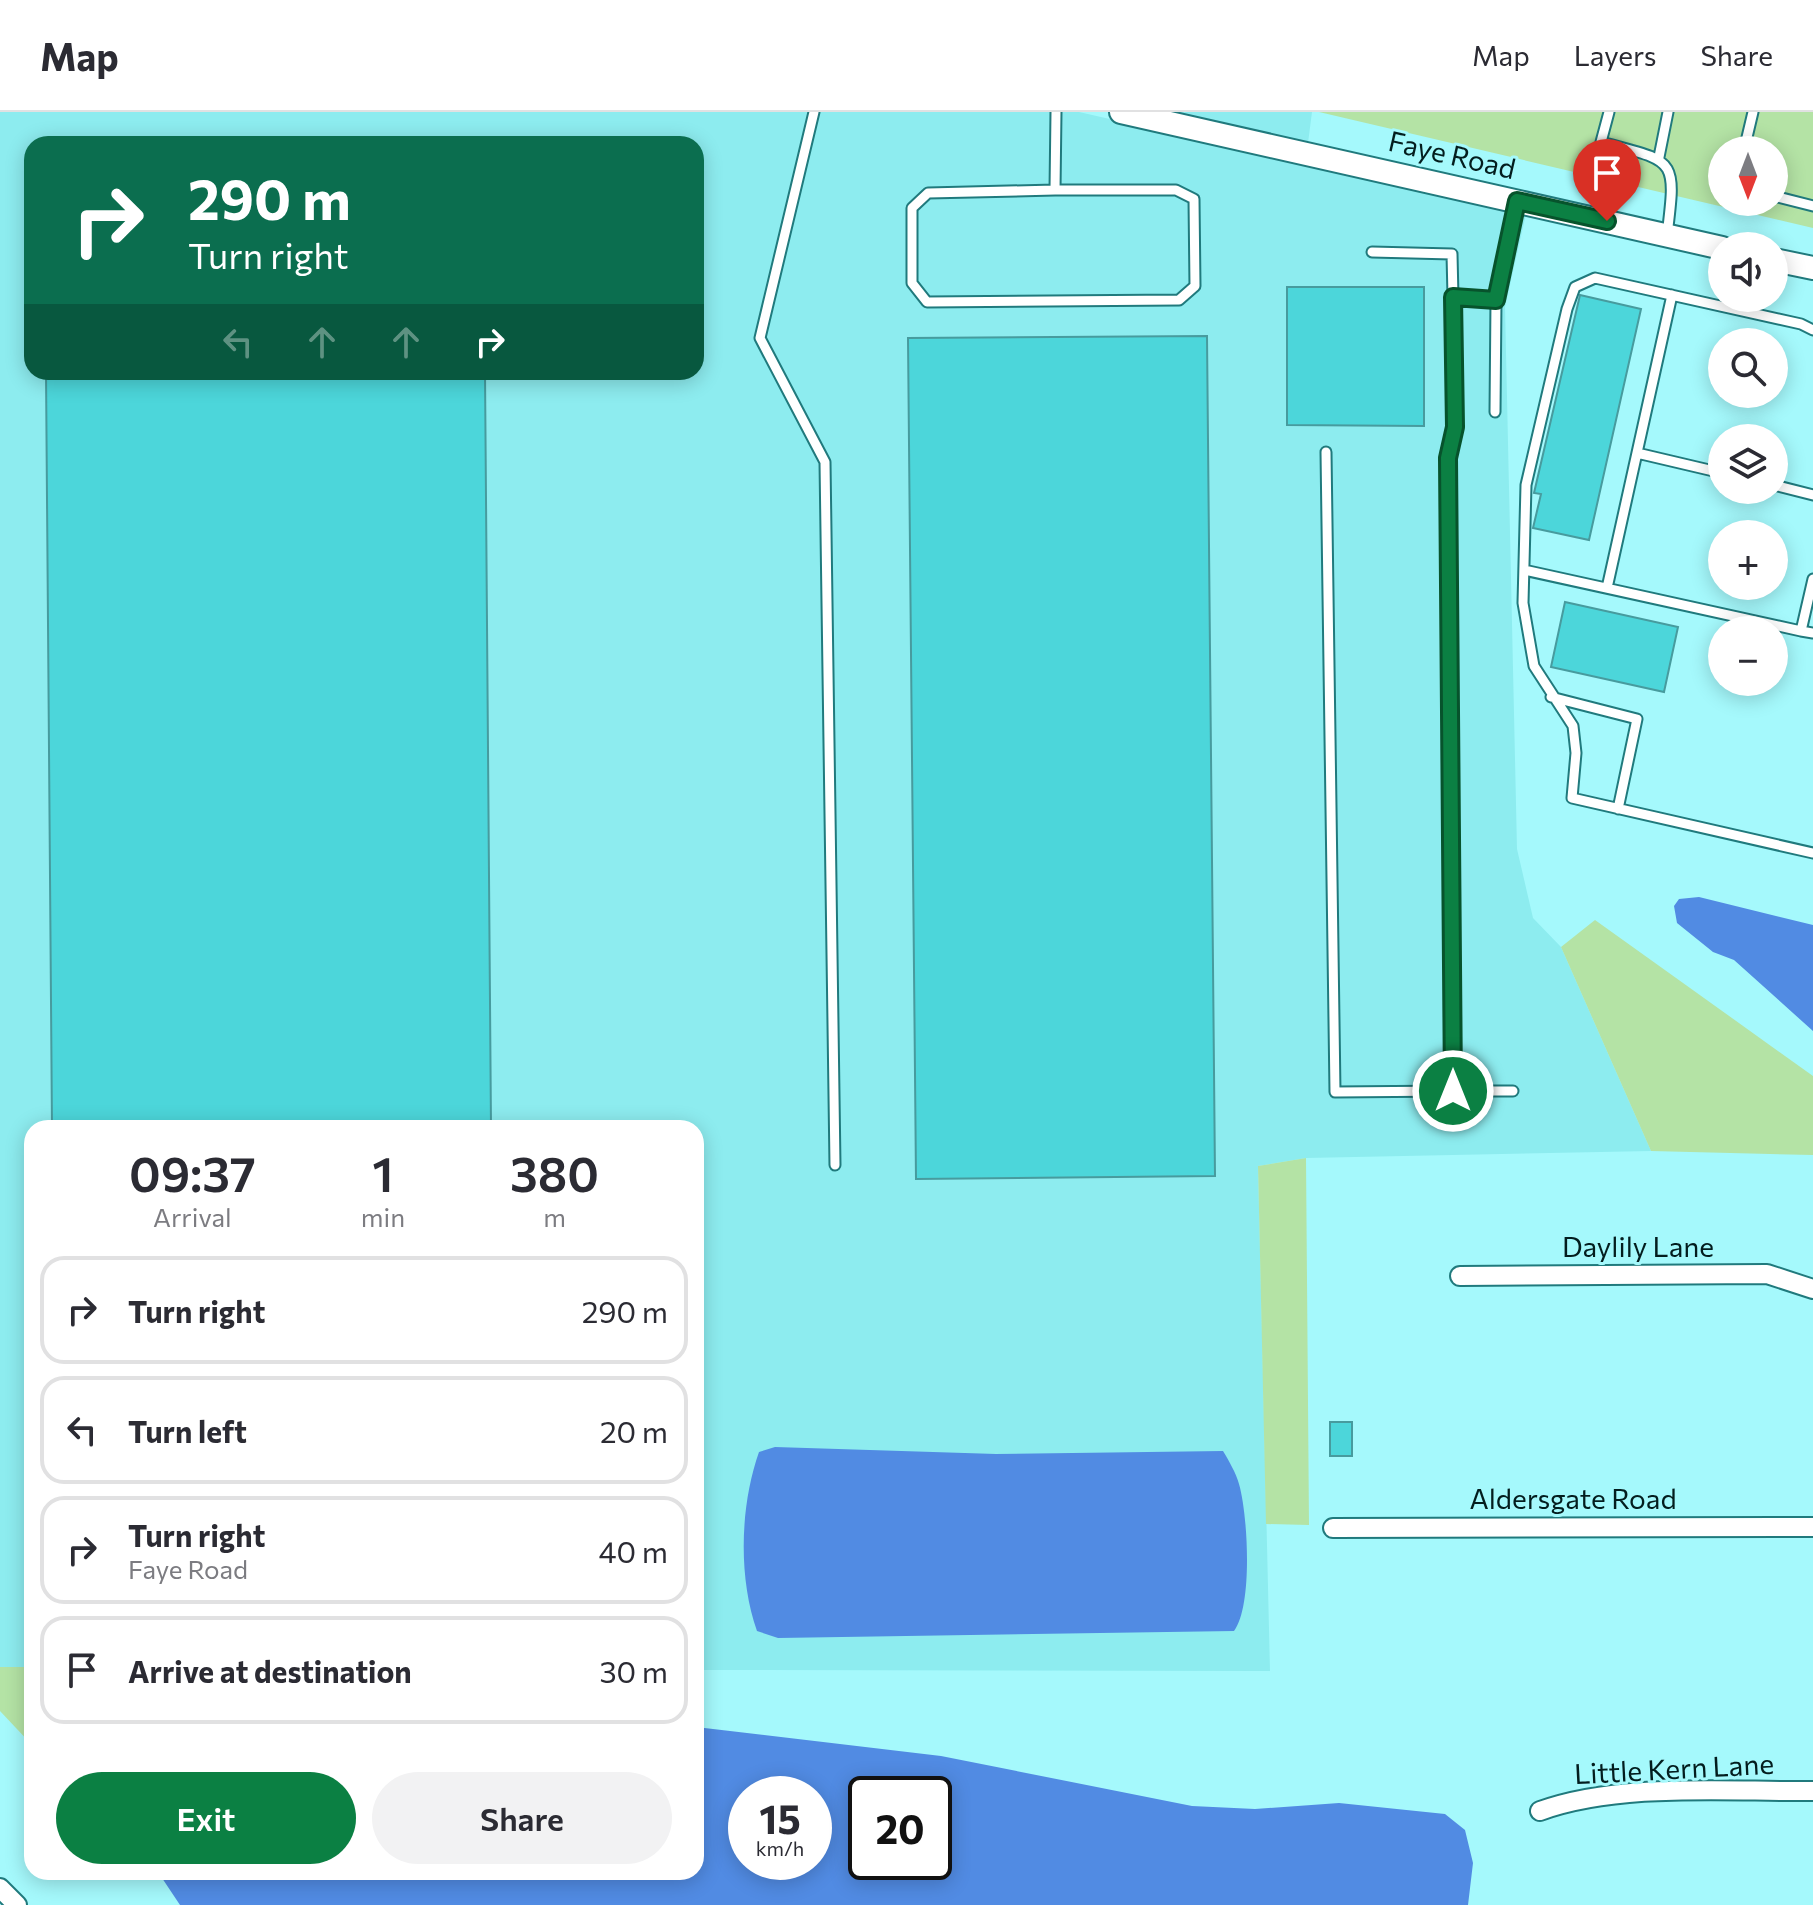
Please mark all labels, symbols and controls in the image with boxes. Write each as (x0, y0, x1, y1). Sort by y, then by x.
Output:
text: Map (40, 32, 119, 79)
text: Map (1472, 38, 1530, 72)
text: Layers (1574, 38, 1656, 72)
text: Share (1700, 38, 1773, 72)
street label: Faye Road (1385, 123, 1519, 185)
north arrow (1708, 136, 1788, 216)
map controls (1708, 136, 1788, 696)
pin (1573, 139, 1641, 221)
icon: arrive (1585, 151, 1629, 195)
text: 290 m (188, 163, 351, 232)
icon: right (56, 168, 160, 272)
text: Turn right (188, 232, 349, 276)
button: sound (1708, 232, 1788, 312)
icon: left (216, 320, 260, 364)
icon: ahead (300, 320, 344, 364)
icon: ahead (384, 320, 428, 364)
icon: right (468, 320, 512, 364)
button: search (1708, 328, 1788, 408)
button: layers (1708, 424, 1788, 504)
button: + (1708, 520, 1788, 600)
button: − (1708, 616, 1788, 696)
position arrow (1411, 1049, 1495, 1133)
text: 09:37 (129, 1143, 256, 1202)
text: 1 (372, 1143, 394, 1202)
text: 380 (510, 1143, 599, 1202)
text: Arrival (153, 1201, 232, 1232)
text: min (361, 1201, 405, 1232)
text: m (543, 1201, 566, 1232)
street label: Daylily Lane (1562, 1229, 1714, 1263)
icon: right (60, 1288, 104, 1332)
text: Turn right (128, 1292, 265, 1329)
text: 290 m (582, 1292, 668, 1329)
icon: left (60, 1408, 104, 1452)
text: Turn left (128, 1412, 247, 1449)
text: 20 m (600, 1412, 668, 1449)
street label: Aldersgate Road (1469, 1481, 1677, 1515)
text: Turn right (128, 1516, 265, 1553)
icon: right (60, 1528, 104, 1572)
text: 40 m (599, 1532, 668, 1569)
text: Faye Road (128, 1553, 248, 1584)
icon: arrive (60, 1648, 104, 1692)
text: Arrive at destination (128, 1652, 412, 1689)
text: 30 m (599, 1652, 668, 1689)
street label: Little Kern Lane (1573, 1746, 1775, 1790)
button: Exit (56, 1772, 356, 1864)
button: Share (372, 1772, 672, 1864)
speed limit sign: 20 (848, 1776, 952, 1880)
text: 15 (759, 1793, 801, 1842)
text: km/h (756, 1836, 804, 1860)

